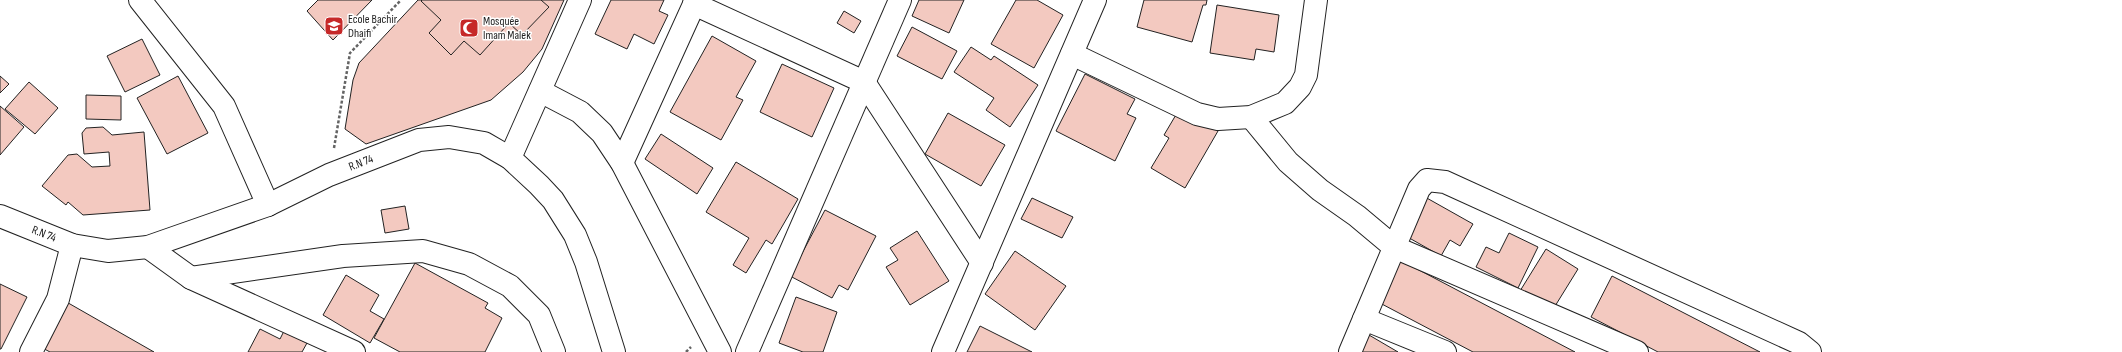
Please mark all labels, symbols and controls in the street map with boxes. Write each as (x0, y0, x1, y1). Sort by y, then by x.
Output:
place label: Ecole Bachir Dhaifi (348, 12, 398, 41)
place label: Mosquée Imam Malek (483, 14, 531, 43)
school or university icon: Ecole Bachir Dhaifi (323, 15, 345, 37)
mosque icon: Mosquée Imam Malek (458, 17, 480, 39)
street label: R.N 74 (347, 152, 375, 174)
street label: R.N 74 (30, 223, 58, 245)

